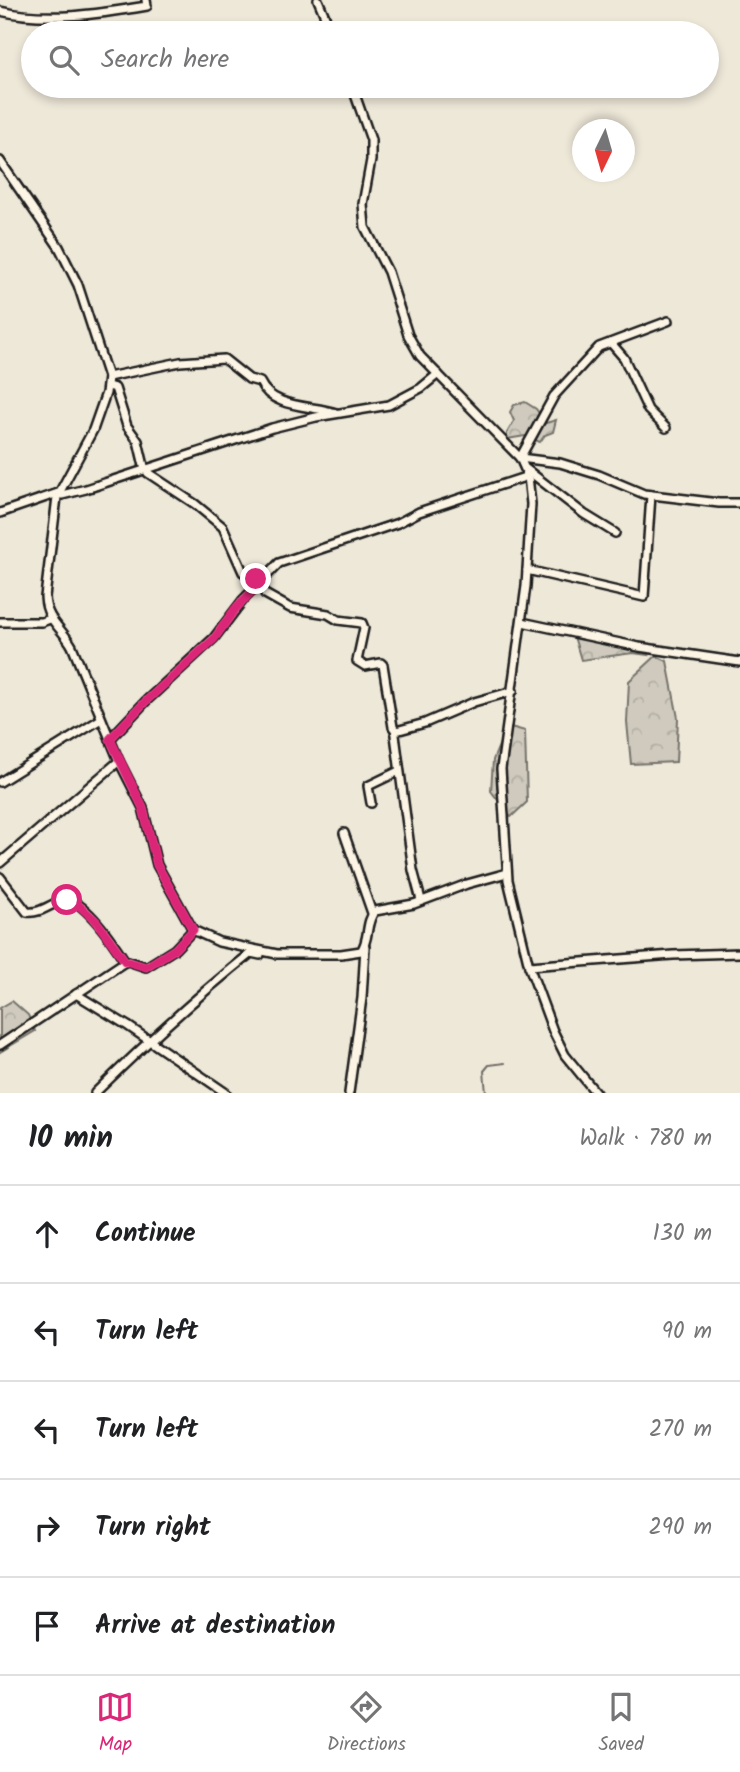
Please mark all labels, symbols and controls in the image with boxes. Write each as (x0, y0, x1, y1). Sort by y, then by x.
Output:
search box (21, 21, 719, 98)
text: Search here (101, 39, 229, 81)
icon: search (45, 41, 83, 79)
north arrow (572, 119, 635, 182)
route end (240, 563, 271, 594)
route start (51, 884, 82, 915)
text: 10 min (28, 1115, 113, 1163)
text: Walk · 780 m (579, 1121, 712, 1157)
text: Continue (95, 1213, 196, 1255)
icon: ahead (28, 1215, 66, 1253)
text: 130 m (653, 1216, 712, 1252)
text: Turn left (95, 1311, 198, 1353)
icon: left (28, 1313, 66, 1351)
text: 90 m (662, 1314, 712, 1350)
text: Turn left (95, 1409, 198, 1451)
icon: left (28, 1411, 66, 1449)
text: 270 m (649, 1412, 712, 1448)
text: Turn right (95, 1507, 211, 1549)
icon: right (28, 1509, 66, 1547)
text: 290 m (648, 1510, 712, 1546)
text: Arrive at destination (95, 1605, 335, 1647)
icon: arrive (28, 1607, 66, 1645)
tab: Map (96, 1688, 134, 1760)
tab: Directions (327, 1688, 406, 1760)
tab: Saved (599, 1688, 644, 1760)

